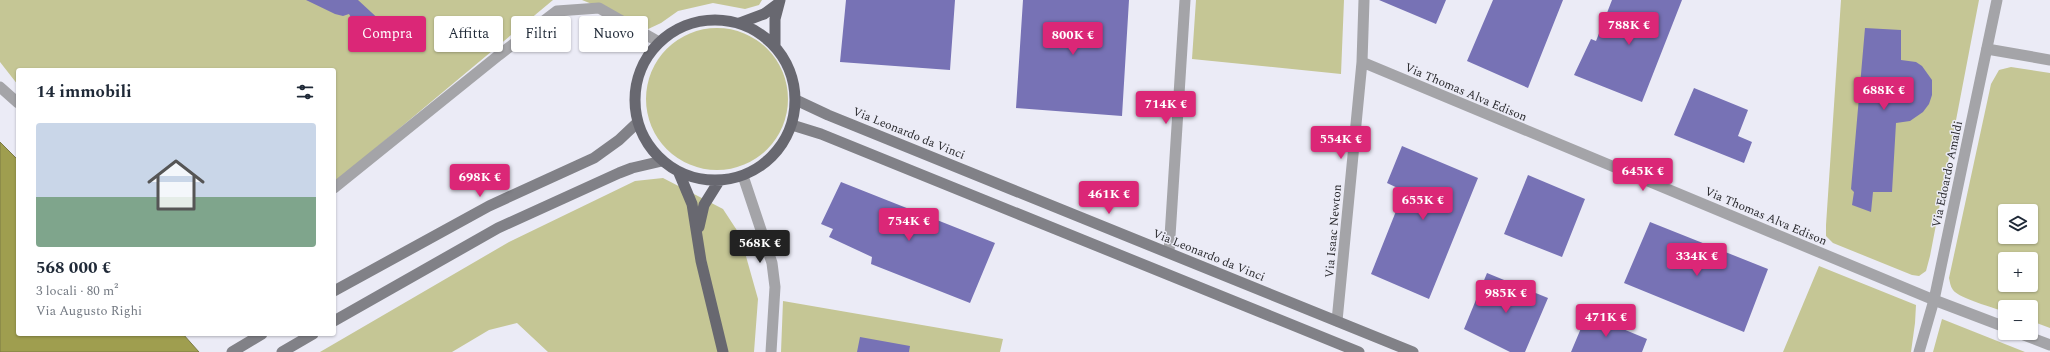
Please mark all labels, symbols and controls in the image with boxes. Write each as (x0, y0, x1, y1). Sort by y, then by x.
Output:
pin: 788K € (1596, 12, 1662, 46)
text: 788K € (1608, 15, 1650, 35)
chip: Compra (348, 16, 426, 52)
chip: Affitta (434, 16, 503, 52)
chip: Filtri (511, 16, 571, 52)
chip: Nuovo (579, 16, 648, 52)
pin: 800K € (1040, 22, 1106, 56)
text: 800K € (1052, 25, 1094, 45)
street label: Via Thomas Alva Edison (1402, 58, 1530, 127)
pin: 688K € (1851, 77, 1917, 111)
text: 14 immobili (36, 79, 132, 105)
text: 688K € (1863, 80, 1905, 100)
icon: filters (294, 81, 316, 103)
pin: 714K € (1133, 91, 1199, 125)
text: 714K € (1145, 94, 1187, 114)
street label: Via Leonardo da Vinci (850, 102, 968, 165)
street label: Via Edoardo Amaldi (1927, 119, 1968, 229)
pin: 554K € (1308, 126, 1374, 160)
text: 554K € (1320, 129, 1362, 149)
icon: home (140, 149, 212, 221)
pin: 645K € (1610, 158, 1676, 192)
text: 645K € (1622, 161, 1664, 181)
pin: 698K € (447, 164, 513, 198)
text: 698K € (459, 167, 501, 187)
pin: 461K € (1076, 181, 1142, 215)
street label: Via Thomas Alva Edison (1702, 182, 1830, 251)
street label: Via Isaac Newton (1320, 183, 1347, 279)
text: 461K € (1088, 184, 1130, 204)
pin: 655K € (1390, 187, 1456, 221)
text: 655K € (1402, 190, 1444, 210)
map controls (1998, 204, 2038, 340)
button: layers (1998, 204, 2038, 244)
pin: 754K € (876, 208, 942, 242)
text: 754K € (888, 211, 930, 231)
street label: Via Leonardo da Vinci (1150, 224, 1268, 287)
pin: 568K € (727, 230, 793, 264)
text: 568K € (739, 233, 781, 253)
pin: 334K € (1664, 243, 1730, 277)
text: 334K € (1676, 246, 1718, 266)
button: + (1998, 252, 2038, 292)
text: 568 000 € (36, 255, 111, 281)
pin: 985K € (1473, 280, 1539, 314)
text: 3 locali · 80 m² (36, 281, 118, 301)
text: 985K € (1485, 283, 1527, 303)
button: − (1998, 300, 2038, 340)
text: Via Augusto Righi (36, 301, 142, 321)
pin: 471K € (1573, 304, 1639, 338)
text: 471K € (1585, 307, 1627, 327)

